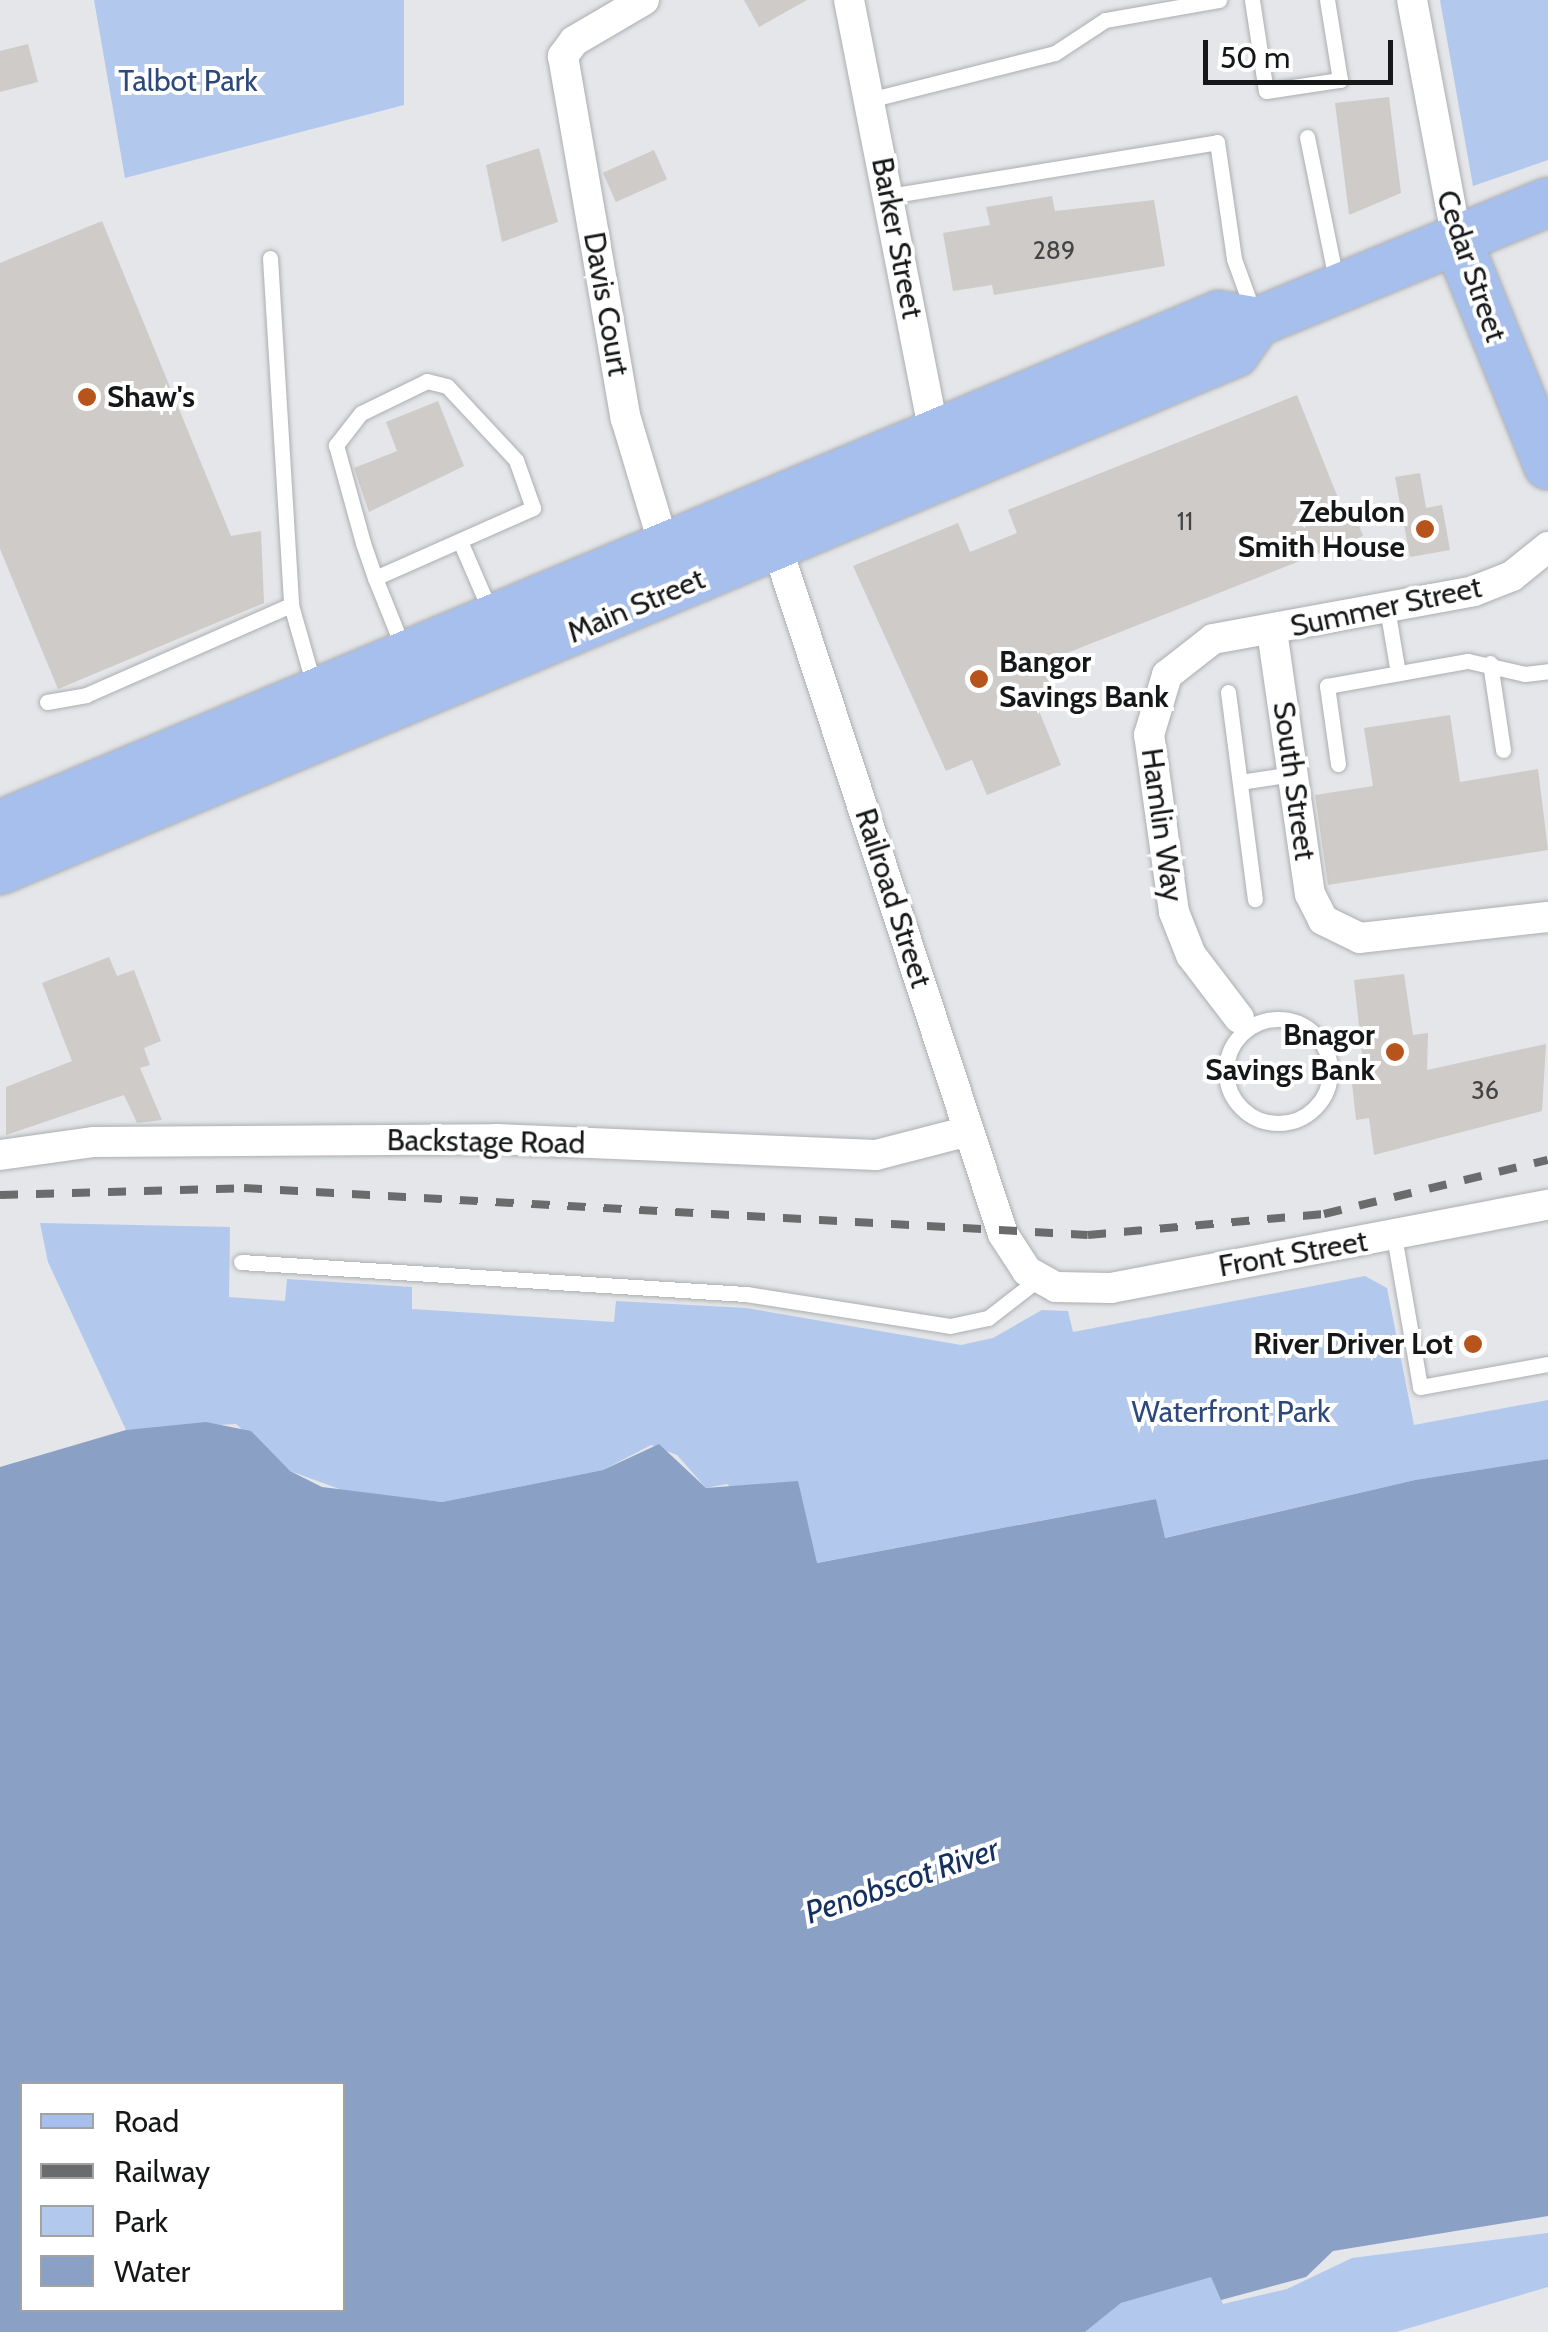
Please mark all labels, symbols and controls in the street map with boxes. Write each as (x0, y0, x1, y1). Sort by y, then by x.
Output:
scale bar (1208, 20, 1398, 82)
text: 50 m (1220, 39, 1290, 76)
park label: Talbot Park (118, 63, 258, 99)
street label: Barker Street (864, 154, 930, 322)
street label: Cedar Street (1428, 186, 1514, 346)
street label: Davis Court (576, 229, 636, 379)
house number: 289 (1033, 235, 1075, 265)
place label: Shaw's (107, 379, 195, 415)
marker: Shaw's (76, 386, 98, 408)
place label: Zebulon Smith House (1238, 494, 1405, 564)
house number: 11 (1177, 506, 1193, 536)
marker: Zebulon Smith House (1414, 518, 1436, 540)
street label: Main Street (562, 561, 710, 651)
street label: Summer Street (1287, 569, 1485, 645)
place label: Bangor Savings Bank (999, 644, 1169, 714)
marker: Bangor Savings Bank (968, 668, 990, 690)
street label: South Street (1265, 699, 1323, 863)
street label: Hamlin Way (1133, 746, 1191, 904)
street label: Railroad Street (847, 804, 939, 992)
place label: Bnagor Savings Bank (1205, 1017, 1375, 1088)
marker: Bnagor Savings Bank (1384, 1041, 1406, 1063)
house number: 36 (1471, 1075, 1499, 1105)
street label: Backstage Road (386, 1122, 586, 1162)
street label: Front Street (1216, 1223, 1370, 1285)
place label: River Driver Lot (1253, 1326, 1453, 1362)
marker: River Driver Lot (1462, 1333, 1484, 1355)
park label: Waterfront Park (1131, 1394, 1331, 1430)
water label: Penobscot River (800, 1830, 1004, 1932)
legend (20, 2082, 345, 2312)
text: Road (114, 2103, 179, 2140)
text: Railway (114, 2153, 210, 2190)
text: Park (114, 2203, 168, 2240)
text: Water (114, 2253, 190, 2290)

